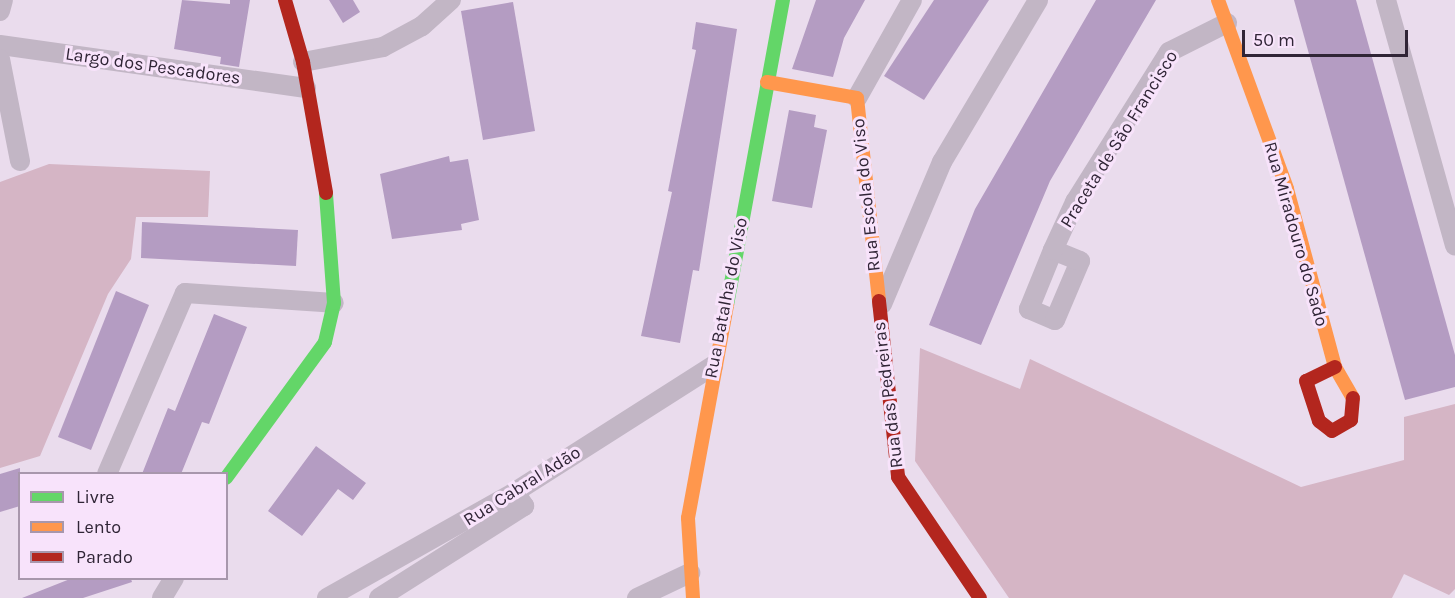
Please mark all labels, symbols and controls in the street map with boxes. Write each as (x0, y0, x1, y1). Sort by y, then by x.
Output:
scale bar (1245, 18, 1412, 56)
text: 50 m (1253, 29, 1295, 51)
street label: Largo dos Pescadores (64, 43, 242, 89)
street label: Praceta de São Francisco (1056, 46, 1182, 232)
street label: Rua Escola do Viso (847, 117, 885, 273)
street label: Rua Miradouro do Sado (1259, 139, 1333, 329)
street label: Rua Batalha do Viso (700, 216, 752, 380)
street label: Rua das Pedreiras (868, 321, 908, 469)
street label: Rua Cabral Adão (459, 441, 585, 531)
legend (18, 472, 228, 580)
text: Livre (76, 486, 115, 508)
text: Lento (76, 516, 121, 538)
text: Parado (76, 546, 133, 568)

